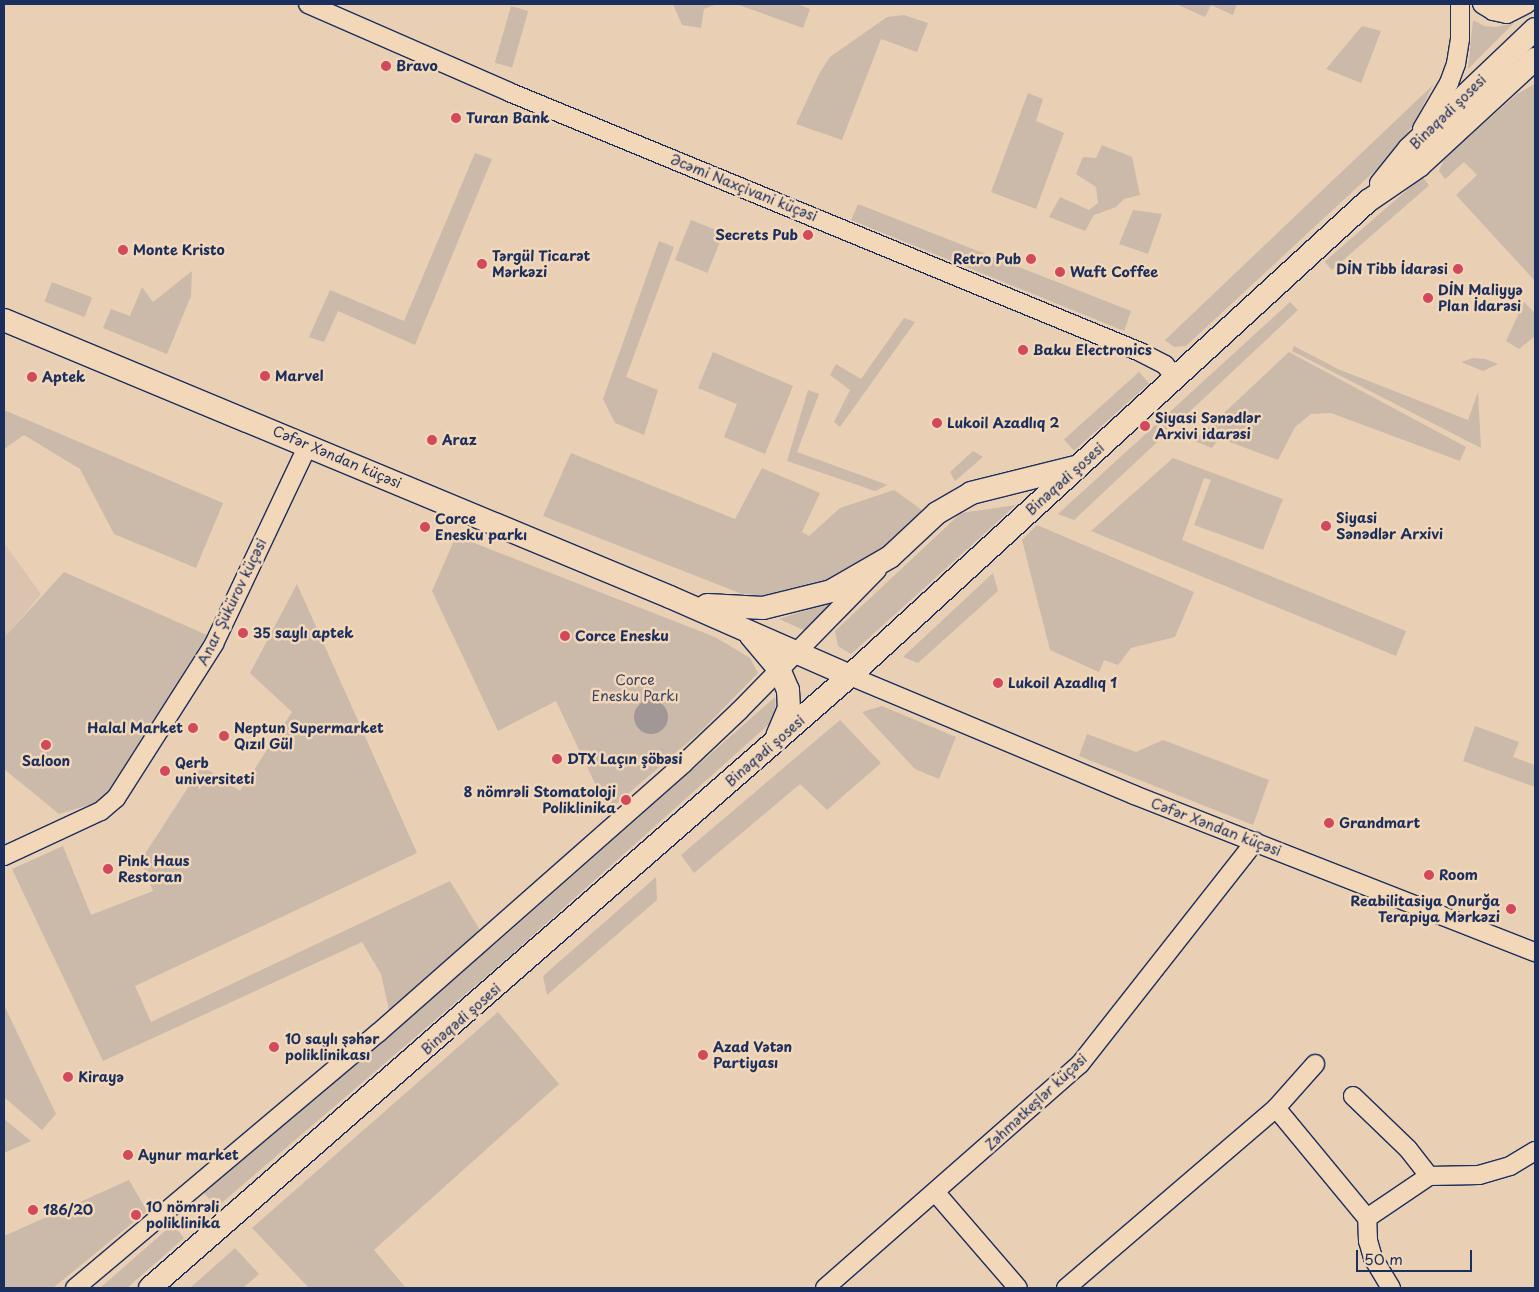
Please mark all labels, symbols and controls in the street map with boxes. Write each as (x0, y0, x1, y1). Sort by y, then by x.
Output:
place label: Bravo (396, 58, 438, 74)
marker: Bravo (380, 60, 392, 72)
street label: Binəqədi şosesi (1406, 71, 1490, 153)
place label: Turan Bank (466, 110, 550, 126)
marker: Turan Bank (450, 112, 462, 124)
street label: Əcəmi Naxçivani küçəsi (667, 151, 821, 225)
place label: Secrets Pub (715, 227, 798, 243)
marker: Secrets Pub (802, 229, 814, 241)
place label: Monte Kristo (133, 242, 225, 258)
marker: Monte Kristo (117, 244, 129, 256)
place label: Tərgül Ticarət Mərkəzi (492, 248, 590, 280)
place label: Retro Pub (953, 251, 1021, 267)
marker: Retro Pub (1025, 253, 1037, 265)
marker: Tərgül Ticarət Mərkəzi (476, 258, 488, 270)
place label: DİN Tibb İdarəsi (1334, 261, 1448, 277)
marker: DİN Tibb İdarəsi (1452, 263, 1464, 275)
place label: Waft Coffee (1070, 264, 1158, 280)
marker: Waft Coffee (1054, 266, 1066, 278)
place label: DİN Maliyyə Plan İdarəsi (1438, 282, 1524, 314)
marker: DİN Maliyyə Plan İdarəsi (1422, 292, 1434, 304)
place label: Baku Electronics (1033, 342, 1152, 358)
marker: Baku Electronics (1017, 344, 1029, 356)
place label: Marvel (275, 368, 324, 384)
place label: Aptek (42, 369, 85, 385)
marker: Marvel (259, 370, 271, 382)
marker: Aptek (26, 371, 38, 383)
place label: Siyasi Sənədlər Arxivi idarəsi (1155, 410, 1261, 442)
place label: Lukoil Azadlıq 2 (947, 415, 1061, 431)
marker: Lukoil Azadlıq 2 (931, 417, 943, 429)
marker: Siyasi Sənədlər Arxivi idarəsi (1139, 420, 1151, 432)
street label: Cəfər Xəndan küçəsi (271, 422, 403, 492)
place label: Araz (442, 432, 477, 448)
marker: Araz (426, 434, 438, 446)
street label: Binəqədi şosesi (1022, 439, 1108, 519)
place label: Siyasi Sənədlər Arxivi (1336, 510, 1444, 542)
place label: Corce Enesku parkı (435, 511, 527, 544)
marker: Siyasi Sənədlər Arxivi (1320, 520, 1332, 532)
marker: Corce Enesku parkı (419, 521, 431, 533)
street label: Anar Şükürov küçəsi (194, 536, 270, 668)
place label: 35 saylı aptek (253, 625, 355, 641)
marker: 35 saylı aptek (237, 627, 249, 639)
place label: Corce Enesku (575, 628, 669, 644)
marker: Corce Enesku (559, 630, 571, 642)
park label: Corce Enesku Parkı (591, 672, 679, 704)
place label: Lukoil Azadlıq 1 (1008, 675, 1119, 691)
marker: Lukoil Azadlıq 1 (992, 677, 1004, 689)
street label: Binəqədi şosesi (722, 712, 808, 790)
place label: Halal Market (87, 720, 183, 736)
place label: Neptun Supermarket Qızıl Gül (234, 720, 384, 752)
marker: Halal Market (187, 722, 199, 734)
marker: Neptun Supermarket Qızıl Gül (218, 730, 230, 742)
marker: Saloon (40, 739, 52, 751)
place label: DTX Laçın şöbəsi (567, 751, 683, 767)
place label: Saloon (22, 753, 70, 769)
marker: DTX Laçın şöbəsi (551, 753, 563, 765)
place label: Qerb universiteti (175, 755, 255, 788)
marker: Qerb universiteti (159, 765, 171, 777)
place label: 8 nömrəli Stomatoloji Poliklinika (463, 784, 616, 816)
marker: 8 nömrəli Stomatoloji Poliklinika (620, 794, 632, 806)
street label: Cəfər Xəndan küçəsi (1149, 795, 1283, 859)
place label: Grandmart (1339, 815, 1420, 831)
marker: Grandmart (1323, 817, 1335, 829)
place label: Pink Haus Restoran (118, 853, 190, 886)
marker: Pink Haus Restoran (102, 863, 114, 875)
place label: Room (1439, 867, 1478, 883)
marker: Room (1423, 869, 1435, 881)
place label: Reabilitasiya Onurğa Terapiya Mərkəzi (1350, 893, 1500, 926)
marker: Reabilitasiya Onurğa Terapiya Mərkəzi (1504, 902, 1518, 916)
street label: Binəqədi şosesi (418, 980, 504, 1058)
place label: 10 saylı şəhər poliklinikası (285, 1031, 382, 1064)
place label: Azad Vətən Partiyası (713, 1039, 793, 1072)
marker: 10 saylı şəhər poliklinikası (267, 1040, 281, 1054)
marker: Azad Vətən Partiyası (697, 1049, 709, 1061)
street label: Zəhmətkeşlər küçəsi (981, 1050, 1091, 1154)
place label: Kirayə (78, 1069, 124, 1085)
marker: Kirayə (62, 1071, 74, 1083)
place label: Aynur market (138, 1147, 239, 1163)
marker: Aynur market (122, 1149, 134, 1161)
place label: 10 nömrəli poliklinika (146, 1199, 221, 1232)
place label: 186/20 (43, 1202, 93, 1218)
marker: 186/20 (27, 1204, 39, 1216)
marker: 10 nömrəli poliklinika (130, 1209, 142, 1221)
scale bar (1359, 1240, 1475, 1272)
text: 50 m (1364, 1247, 1403, 1270)

